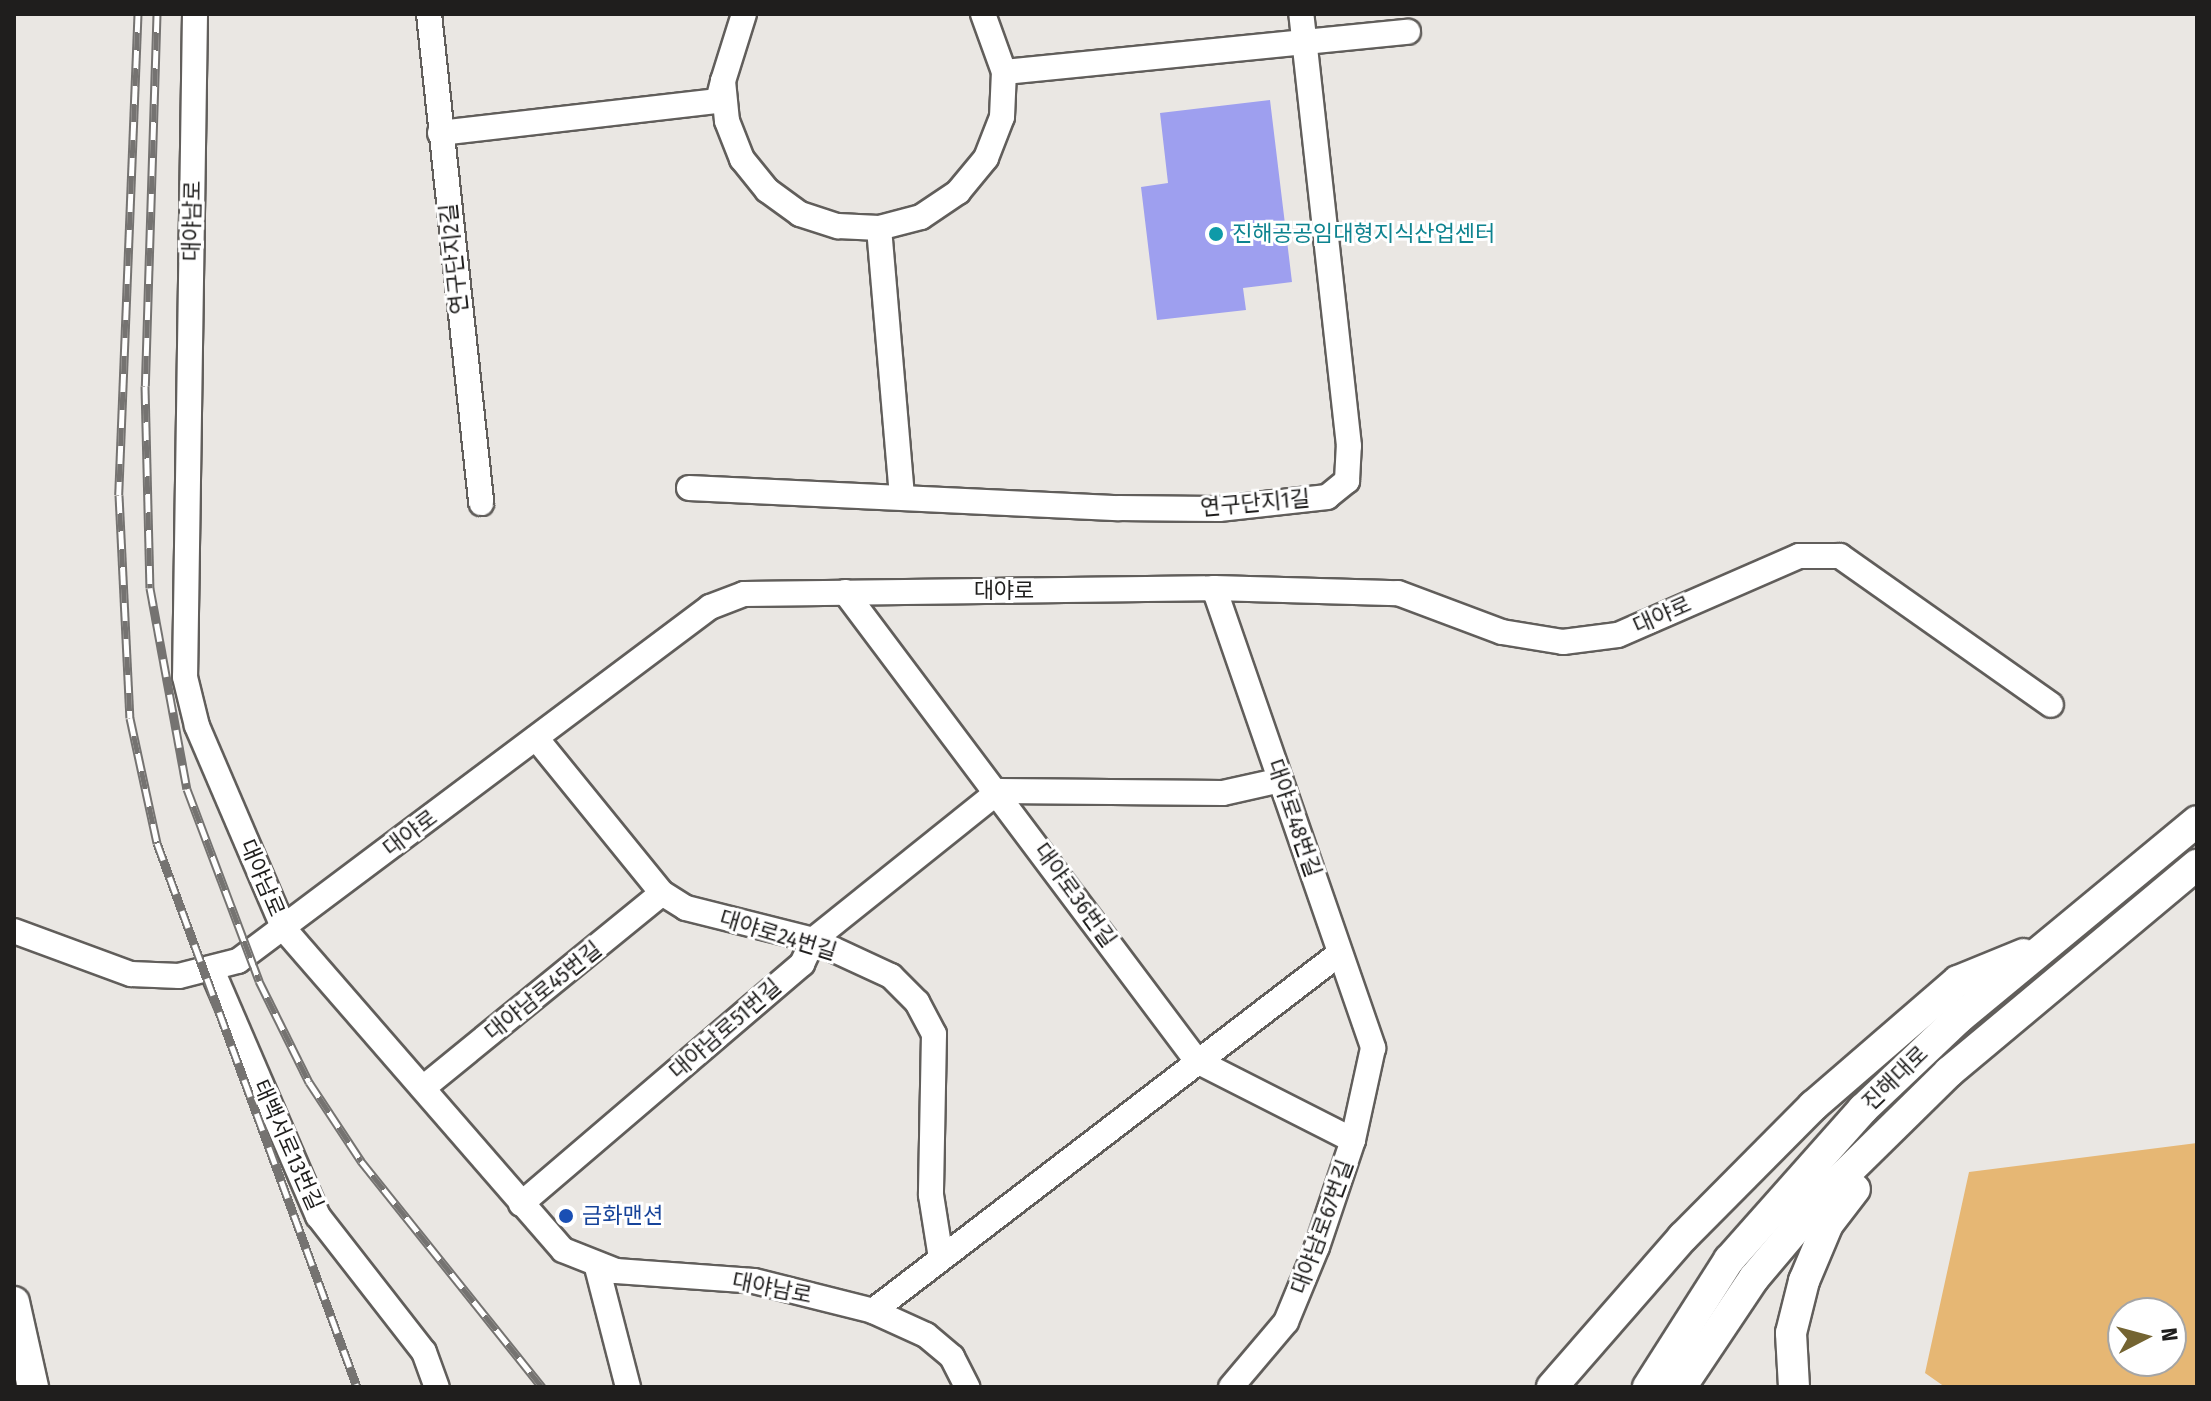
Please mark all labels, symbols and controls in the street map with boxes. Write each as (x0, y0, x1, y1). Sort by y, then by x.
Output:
street label: 대야남로 (178, 180, 206, 262)
street label: 연구단지2길 (435, 202, 473, 316)
place label: 진해공공임대형지식산업센터 (1232, 221, 1495, 247)
marker: 진해공공임대형지식산업센터 (1207, 225, 1225, 243)
street label: 연구단지1길 (1199, 485, 1311, 521)
street label: 대야로 (974, 578, 1034, 604)
street label: 대야로 (1629, 591, 1695, 639)
street label: 대야로48번길 (1262, 756, 1326, 880)
street label: 대야로 (378, 804, 442, 862)
street label: 대야남로 (234, 836, 290, 920)
street label: 대야로36번길 (1028, 838, 1122, 952)
street label: 대야로24번길 (716, 905, 840, 965)
street label: 대야남로45번길 (480, 936, 606, 1046)
street label: 대야남로51번길 (664, 973, 786, 1085)
street label: 진해대로 (1857, 1040, 1933, 1116)
street label: 태백서로13번길 (247, 1076, 329, 1214)
street label: 대야남로67번길 (1286, 1156, 1358, 1298)
place label: 금화맨션 (582, 1203, 663, 1229)
marker: 금화맨션 (557, 1207, 575, 1225)
street label: 대야남로 (730, 1267, 814, 1309)
north arrow (2107, 1297, 2187, 1377)
text: N (2155, 1327, 2183, 1343)

